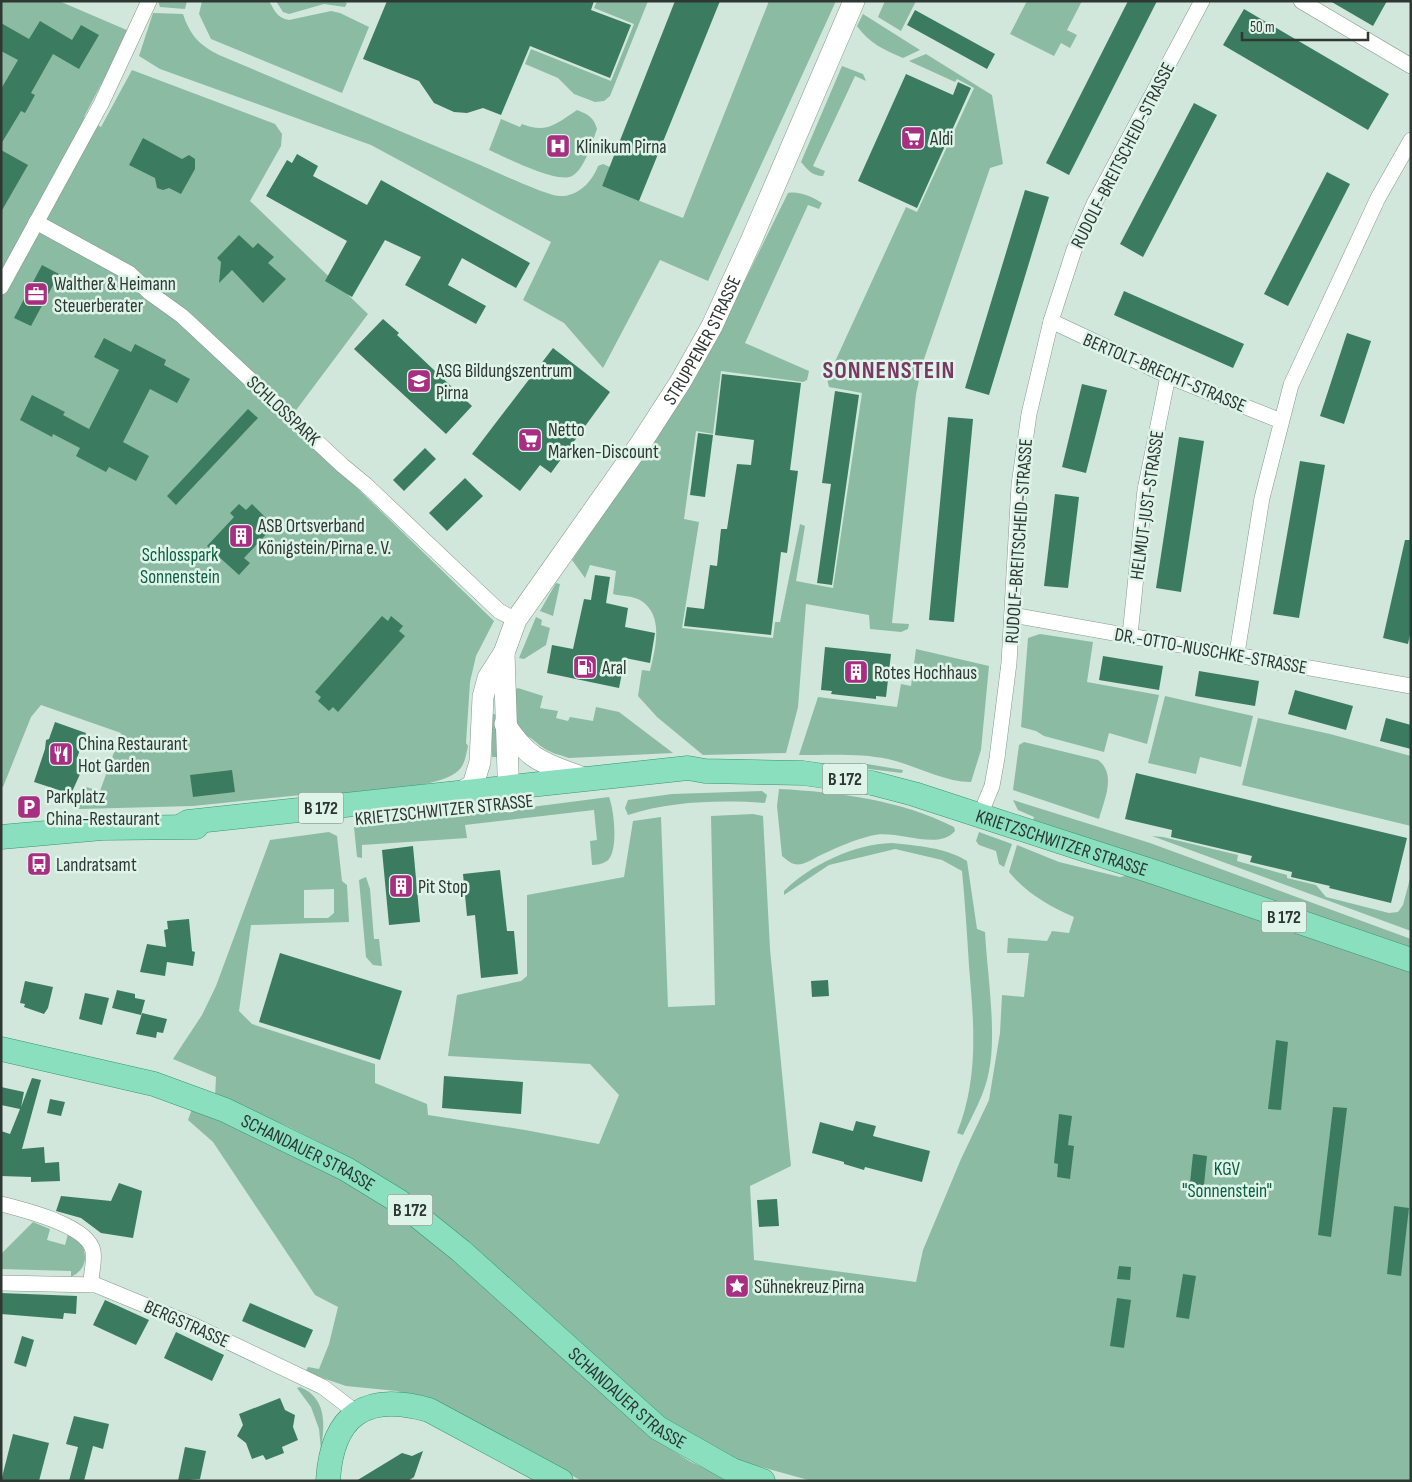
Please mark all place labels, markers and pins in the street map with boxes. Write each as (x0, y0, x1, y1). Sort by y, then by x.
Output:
supermarket icon: Aldi (900, 125, 926, 151)
place label: Aldi (929, 128, 953, 151)
hospital icon: Klinikum Pirna (545, 133, 571, 159)
place label: Klinikum Pirna (576, 136, 667, 159)
place label: Walther & Heimann Steuerberater (54, 273, 176, 318)
office icon: Walther & Heimann Steuerberater (23, 281, 49, 307)
place label: ASG Bildungszentrum Pirna (435, 360, 572, 405)
school or university icon: ASG Bildungszentrum Pirna (406, 368, 432, 394)
place label: Netto Marken-Discount (548, 419, 659, 464)
supermarket icon: Netto Marken-Discount (517, 427, 543, 453)
place label: ASB Ortsverband Königstein/Pirna e. V. (257, 515, 391, 560)
building icon: ASB Ortsverband Königstein/Pirna e. V. (228, 523, 254, 549)
fuel station icon: Aral (572, 654, 598, 680)
place label: Aral (601, 657, 627, 680)
building icon: Rotes Hochhaus (843, 659, 869, 685)
place label: Rotes Hochhaus (874, 662, 977, 685)
place label: China Restaurant Hot Garden (78, 733, 188, 778)
restaurant icon: China Restaurant Hot Garden (48, 741, 74, 767)
place label: Parkplatz China-Restaurant (46, 786, 160, 831)
parking icon: Parkplatz China-Restaurant (16, 794, 42, 820)
bus stop icon: Landratsamt (26, 851, 52, 877)
place label: Landratsamt (56, 854, 137, 877)
building icon: Pit Stop (388, 873, 414, 899)
place label: Pit Stop (418, 876, 468, 899)
place icon: Sühnekreuz Pirna (724, 1273, 750, 1299)
place label: Sühnekreuz Pirna (754, 1276, 864, 1299)

